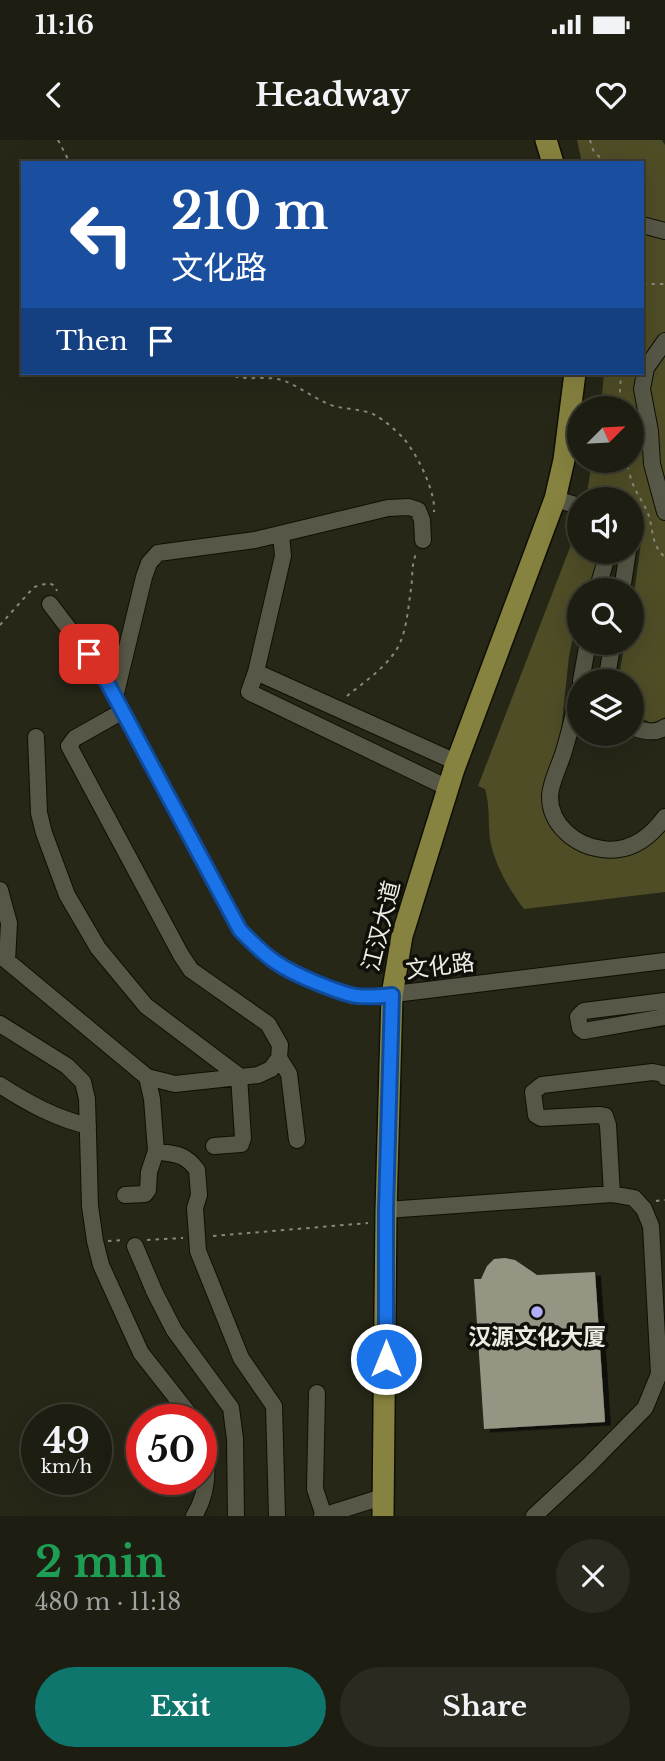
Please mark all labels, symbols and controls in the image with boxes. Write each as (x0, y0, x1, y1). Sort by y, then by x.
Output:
text: 11:16 (35, 9, 94, 41)
text: Headway (255, 75, 410, 115)
icon: back (35, 76, 73, 114)
icon: heart (592, 76, 630, 114)
text: 210 m (171, 181, 329, 242)
icon: left (56, 189, 147, 280)
text: 文化路 (171, 248, 267, 288)
icon: arrive (142, 322, 180, 360)
text: Then (56, 325, 128, 357)
north arrow (567, 396, 644, 472)
map controls (567, 396, 644, 746)
button: sound (567, 487, 644, 564)
button: search (567, 578, 644, 655)
pin (59, 624, 119, 684)
icon: arrive (70, 635, 108, 673)
button: layers (567, 669, 644, 746)
street label: 江汉大道 (356, 878, 406, 974)
street label: 文化路 (404, 948, 476, 984)
marker: 汉源文化大厦 (529, 1304, 545, 1320)
position arrow (349, 1322, 423, 1396)
place label: 汉源文化大厦 (468, 1323, 606, 1351)
speed limit sign: 50 (126, 1404, 217, 1495)
text: 49 (43, 1419, 90, 1462)
text: km/h (41, 1456, 92, 1478)
text: 2 min (35, 1536, 166, 1588)
button: close (556, 1539, 630, 1613)
text: 480 m · 11:18 (35, 1588, 181, 1616)
button: Exit (35, 1667, 326, 1747)
button: Share (340, 1667, 630, 1747)

